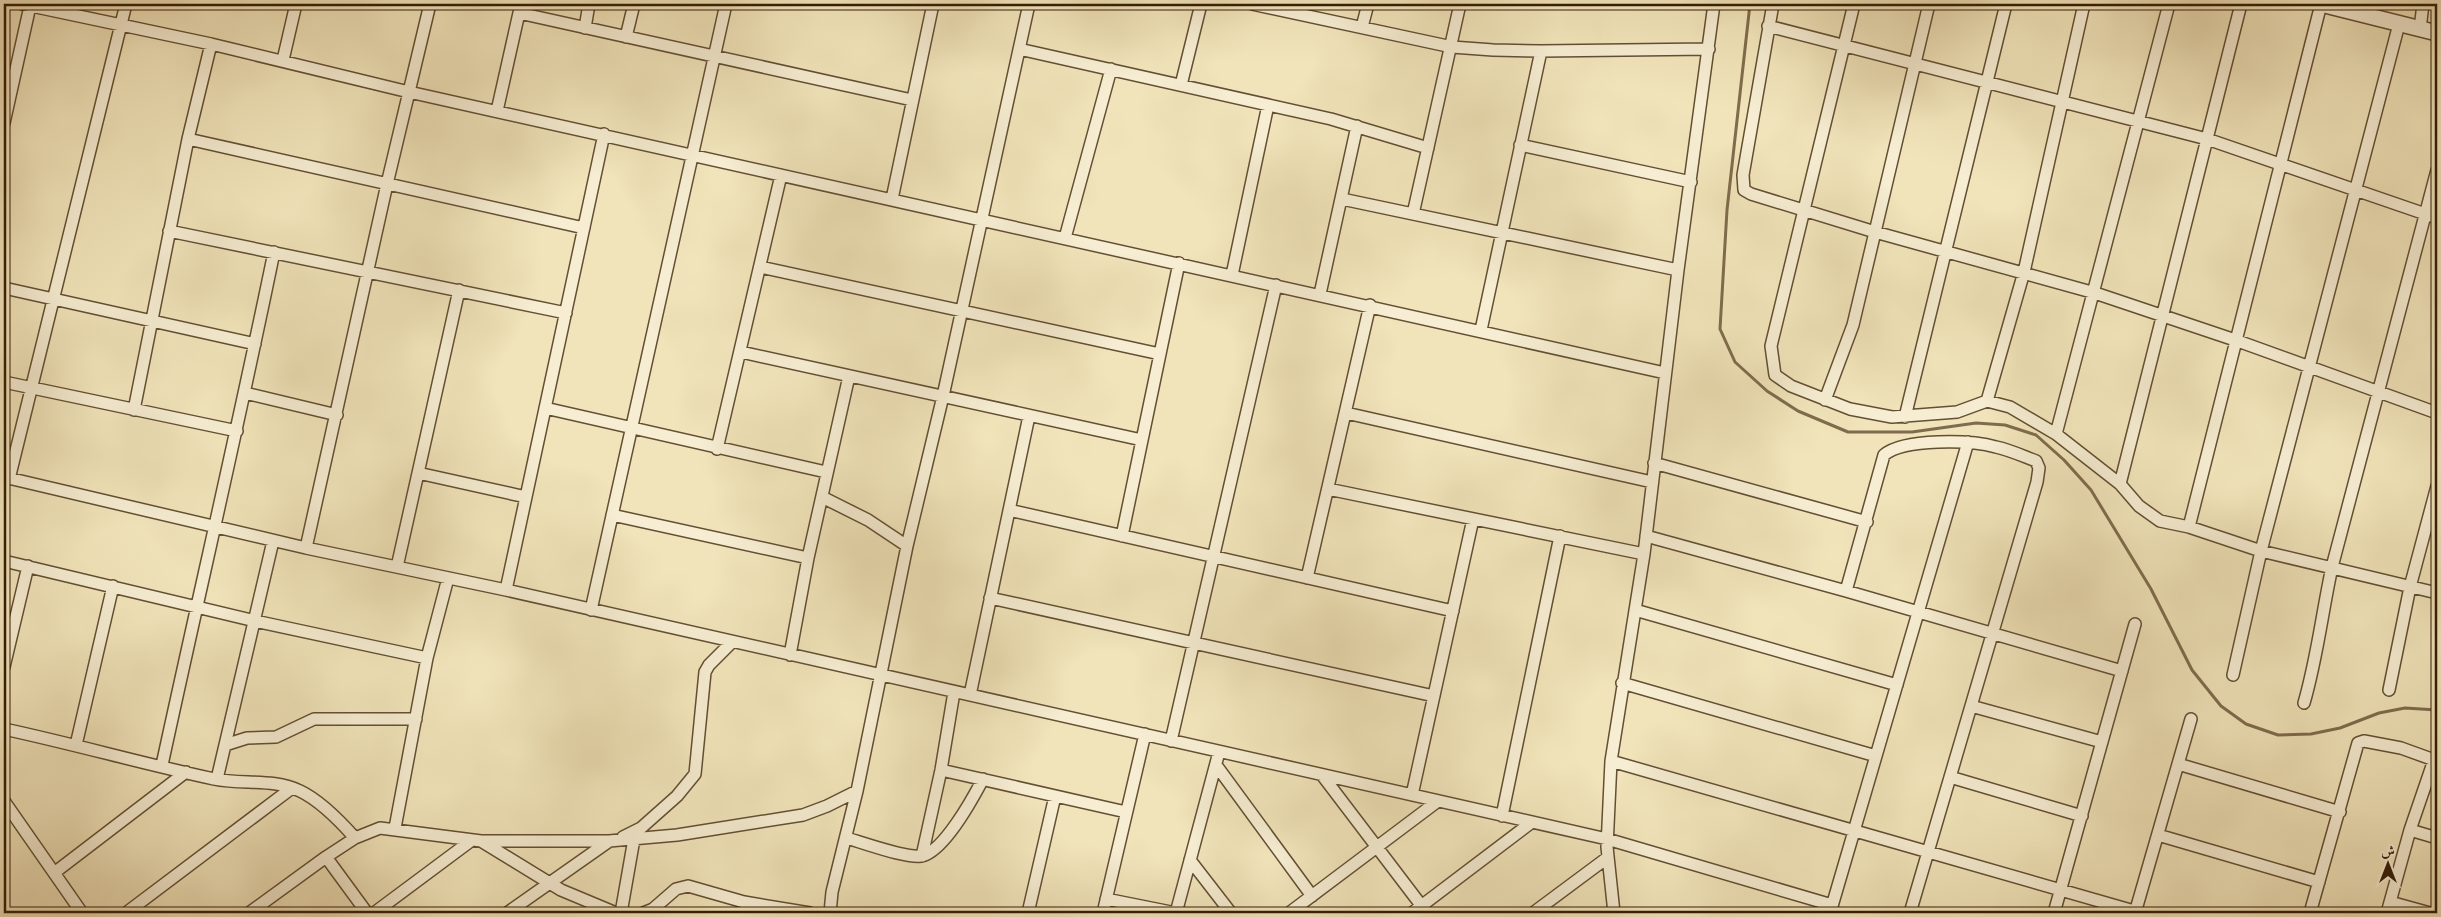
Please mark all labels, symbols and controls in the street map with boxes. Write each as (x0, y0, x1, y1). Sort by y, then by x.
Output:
north arrow (2364, 840, 2414, 890)
text: ش (2381, 845, 2395, 859)

